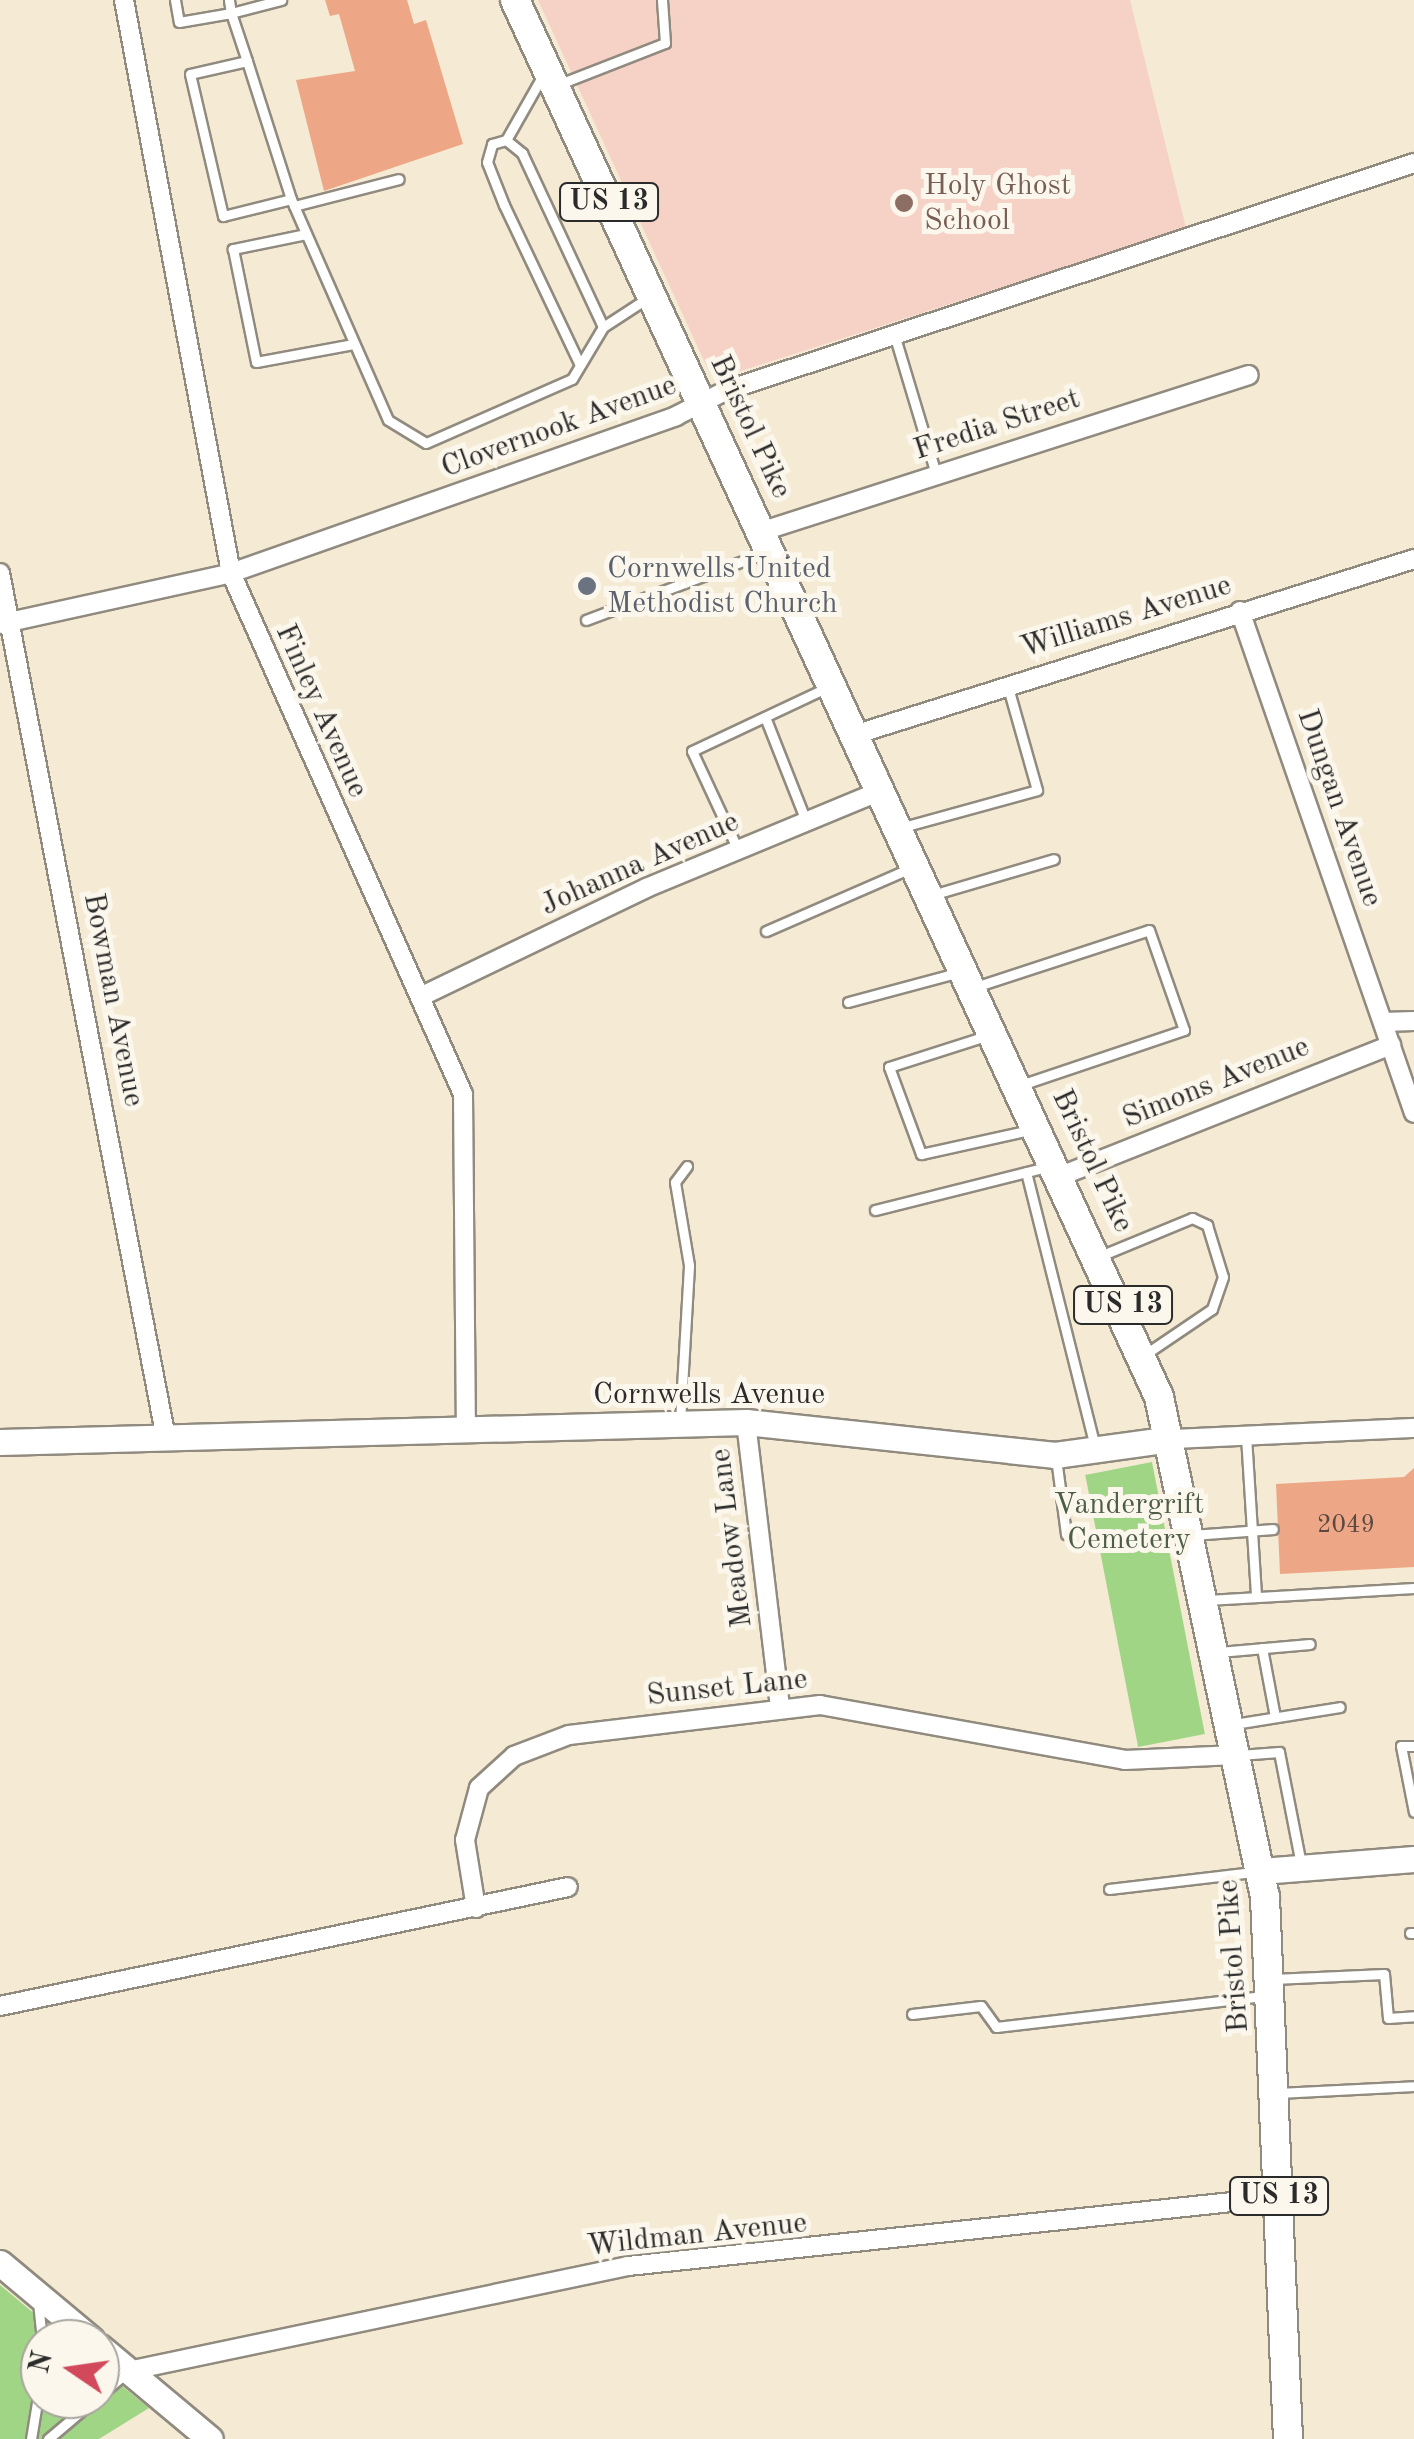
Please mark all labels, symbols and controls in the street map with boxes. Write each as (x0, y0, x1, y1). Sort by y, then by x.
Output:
place label: Holy Ghost School (924, 168, 1071, 238)
road number: US 13 (559, 179, 659, 225)
marker: Holy Ghost School (893, 192, 915, 214)
street label: Bristol Pike (701, 350, 799, 504)
street label: Clovernook Avenue (437, 368, 681, 486)
street label: Fredia Street (909, 381, 1085, 469)
place label: Cornwells United Methodist Church (607, 551, 837, 622)
street label: Williams Avenue (1016, 568, 1236, 666)
marker: Cornwells United Methodist Church (576, 575, 598, 597)
street label: Finley Avenue (267, 619, 375, 803)
street label: Dungan Avenue (1288, 705, 1390, 911)
street label: Johanna Avenue (535, 804, 745, 924)
street label: Bowman Avenue (75, 890, 151, 1110)
street label: Simons Avenue (1117, 1029, 1315, 1137)
street label: Bristol Pike (1043, 1084, 1141, 1238)
road number: US 13 (1073, 1282, 1173, 1328)
street label: Cornwells Avenue (593, 1377, 825, 1413)
street label: Meadow Lane (703, 1446, 761, 1630)
park label: Vandergrift Cemetery (1054, 1487, 1204, 1558)
house number: 2049 (1317, 1511, 1375, 1541)
street label: Sunset Lane (645, 1662, 809, 1714)
street label: Bristol Pike (1211, 1878, 1257, 2034)
road number: US 13 (1229, 2173, 1329, 2219)
street label: Wildman Avenue (585, 2206, 809, 2264)
north arrow (20, 2319, 120, 2419)
text: N (27, 2349, 59, 2376)

